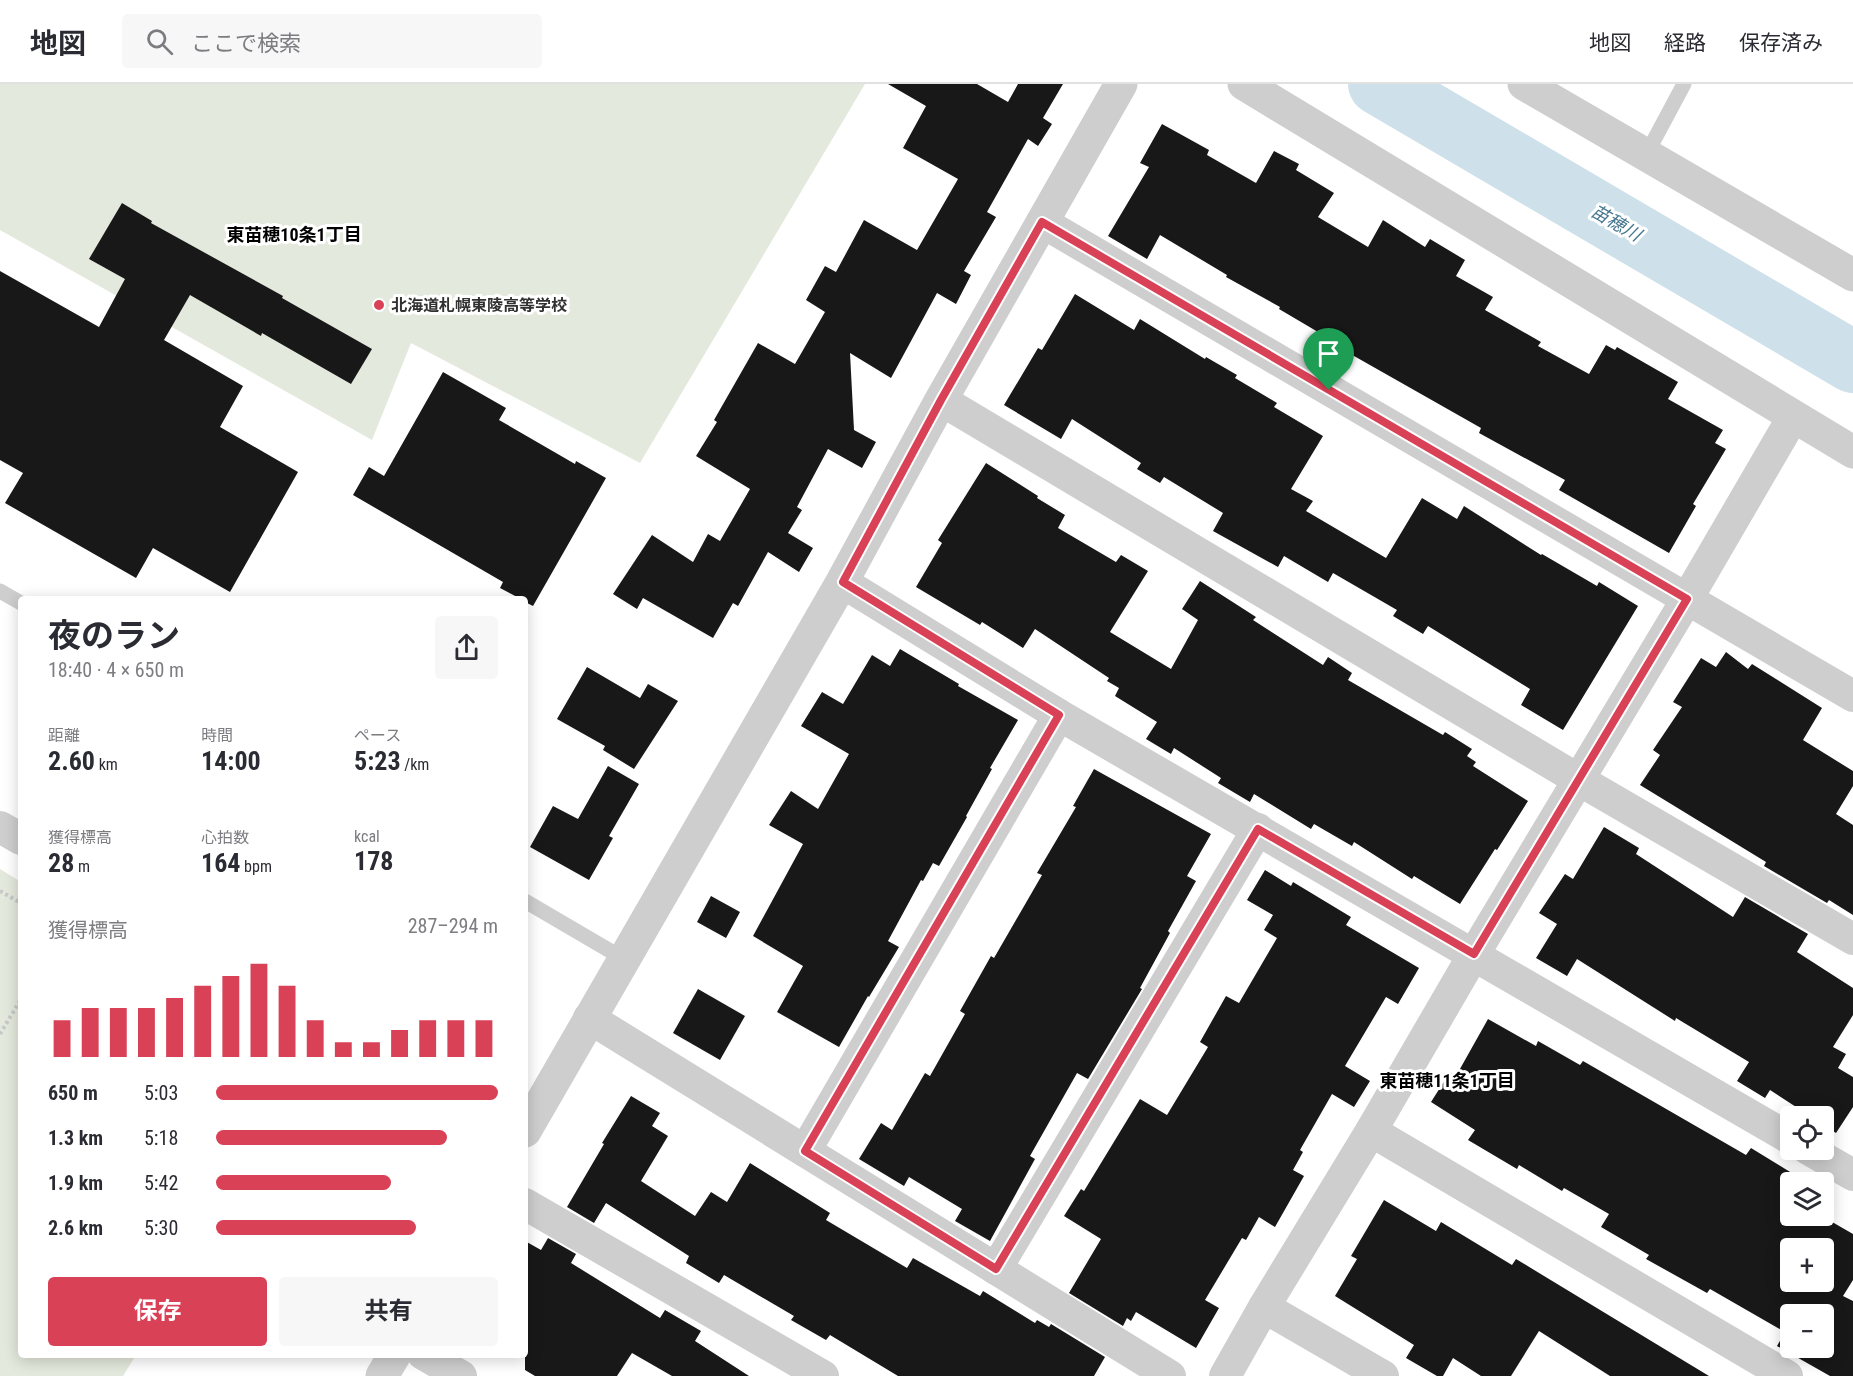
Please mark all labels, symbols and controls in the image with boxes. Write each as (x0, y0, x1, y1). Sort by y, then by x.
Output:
search box (122, 14, 542, 68)
icon: search (143, 25, 176, 58)
text: 地図 (30, 27, 86, 60)
text: ここで検索 (191, 31, 301, 56)
text: 地図 (1589, 31, 1631, 55)
text: 経路 (1664, 31, 1706, 55)
text: 保存済み (1739, 31, 1823, 55)
water label: 苗穂川 (1588, 200, 1647, 246)
district label: 東苗穂10条1丁目 (226, 224, 362, 245)
place label: 北海道札幌東陵高等学校 (391, 296, 567, 315)
marker: 北海道札幌東陵高等学校 (372, 298, 386, 312)
pin (1303, 328, 1354, 390)
icon: arrive (1312, 337, 1345, 370)
text: 夜のラン (48, 616, 180, 655)
button: share (435, 616, 498, 679)
text: 18:40 · 4 × 650 m (48, 658, 184, 682)
text: 距離 (48, 726, 80, 745)
text: 時間 (201, 726, 233, 745)
text: ペース (354, 726, 401, 745)
text: 2.60 (48, 746, 95, 776)
text: 14:00 (201, 746, 261, 776)
text: 5:23 (354, 746, 401, 776)
text: km (95, 755, 118, 774)
text: /km (401, 755, 429, 774)
text: kcal (354, 827, 380, 846)
text: 獲得標高 (48, 828, 112, 847)
text: 心拍数 (201, 828, 249, 847)
text: 178 (354, 846, 393, 876)
text: 28 (48, 848, 74, 878)
text: 164 (201, 848, 240, 878)
text: m (74, 857, 90, 876)
text: bpm (240, 857, 272, 876)
text: 287–294 m (408, 914, 498, 938)
text: 獲得標高 (48, 918, 128, 942)
district label: 東苗穂11条1丁目 (1379, 1070, 1515, 1091)
text: 650 m (48, 1081, 98, 1105)
text: 5:03 (144, 1081, 178, 1105)
map controls (1780, 1106, 1834, 1358)
button: locate (1780, 1106, 1834, 1160)
text: 1.3 km (48, 1126, 103, 1150)
text: 5:18 (144, 1126, 178, 1150)
text: 1.9 km (48, 1171, 103, 1195)
text: 5:42 (144, 1171, 178, 1195)
button: layers (1780, 1172, 1834, 1226)
text: 2.6 km (48, 1216, 103, 1240)
text: 5:30 (144, 1216, 178, 1240)
button: + (1780, 1238, 1834, 1292)
button: 保存 (48, 1277, 267, 1346)
button: 共有 (279, 1277, 498, 1346)
button: − (1780, 1304, 1834, 1358)

